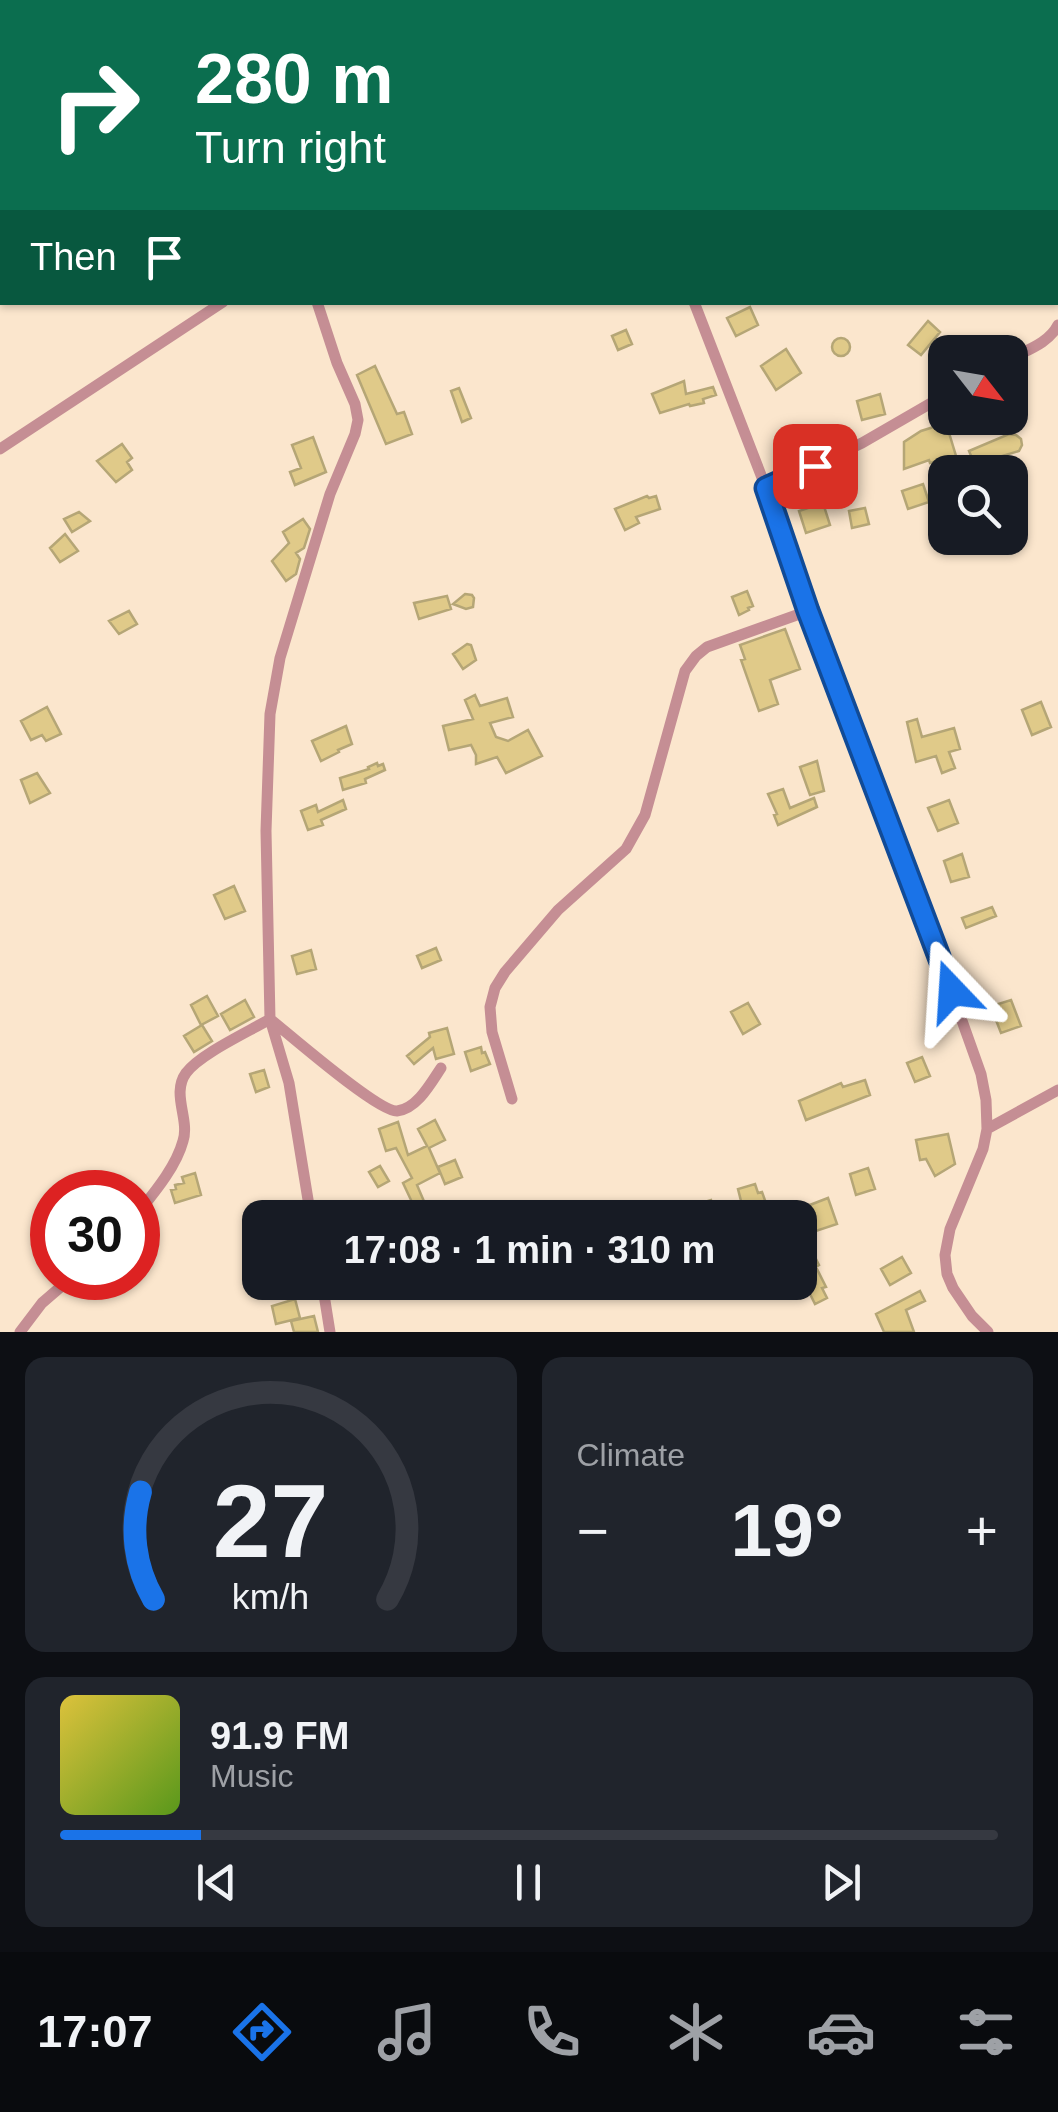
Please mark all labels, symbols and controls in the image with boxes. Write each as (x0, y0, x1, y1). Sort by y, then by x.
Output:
icon: right (30, 40, 160, 170)
text: 280 m (195, 40, 393, 118)
text: Turn right (195, 122, 386, 173)
icon: arrive (137, 230, 192, 285)
text: Then (30, 236, 117, 278)
north arrow (928, 335, 1028, 435)
map controls (928, 335, 1028, 555)
pin (773, 424, 858, 509)
icon: arrive (788, 439, 843, 494)
button: search (928, 455, 1028, 555)
position arrow (900, 939, 1004, 1043)
speed limit sign: 30 (30, 1170, 160, 1300)
text: 17:08 · 1 min · 310 m (344, 1229, 715, 1271)
text: Climate (577, 1437, 685, 1473)
text: 27 (213, 1463, 329, 1579)
text: 19° (731, 1488, 844, 1572)
text: − (577, 1500, 609, 1562)
text: + (966, 1500, 998, 1562)
text: km/h (232, 1577, 309, 1617)
text: 91.9 FM (210, 1715, 349, 1757)
text: Music (210, 1758, 294, 1794)
icon: previous (189, 1855, 244, 1910)
icon: pause (501, 1855, 556, 1910)
icon: next (814, 1855, 869, 1910)
icon: directions (227, 1997, 297, 2067)
icon: music (372, 1997, 442, 2067)
icon: phone (517, 1997, 587, 2067)
icon: climate (661, 1997, 731, 2067)
icon: car (806, 1997, 876, 2067)
icon: filters (951, 1997, 1021, 2067)
text: 17:07 (37, 2006, 152, 2057)

